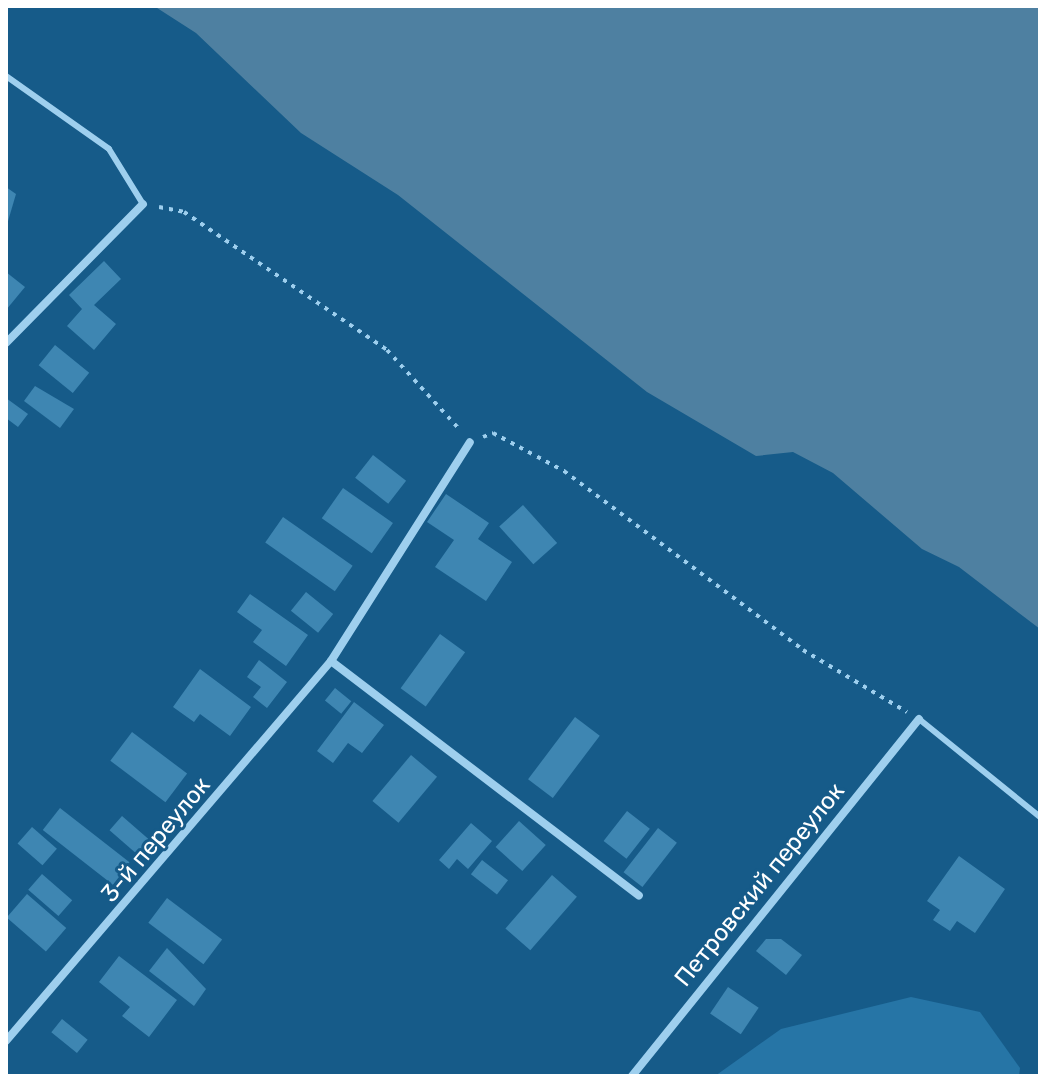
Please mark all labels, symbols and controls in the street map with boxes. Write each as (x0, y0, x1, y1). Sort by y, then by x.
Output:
street label: 3-й переулок (95, 772, 217, 908)
street label: Петровский переулок (669, 777, 851, 993)

